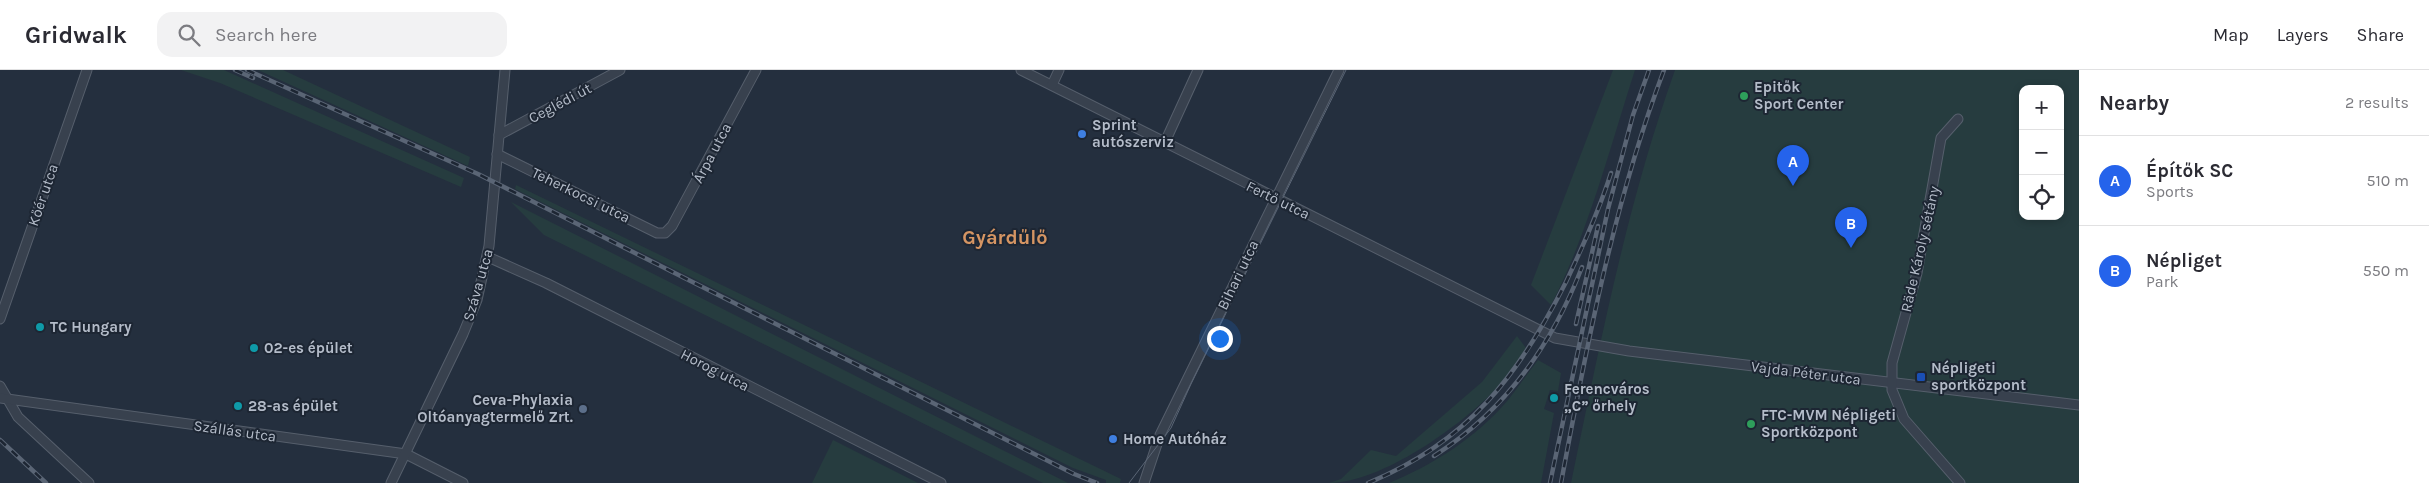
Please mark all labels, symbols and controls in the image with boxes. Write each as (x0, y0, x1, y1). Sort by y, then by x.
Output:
search box (157, 12, 507, 57)
text: Gridwalk (25, 21, 127, 49)
icon: search (175, 21, 203, 49)
text: Search here (215, 24, 317, 46)
text: Map (2213, 24, 2249, 46)
text: Layers (2277, 24, 2329, 46)
text: Share (2357, 24, 2404, 46)
place label: Epitők Sport Center (1754, 78, 1843, 113)
street label: Ceglédi út (525, 79, 595, 127)
map controls (2019, 85, 2064, 220)
button: + (2019, 85, 2064, 130)
marker: Epitők Sport Center (1738, 90, 1750, 102)
text: Nearby (2099, 91, 2169, 115)
text: 2 results (2345, 93, 2409, 112)
place label: Sprint autószerviz (1092, 116, 1174, 151)
street label: Árpa utca (689, 120, 735, 186)
marker: Sprint autószerviz (1076, 128, 1088, 140)
button: − (2019, 130, 2064, 175)
pin: A (1777, 145, 1809, 186)
text: Építők SC (2146, 160, 2233, 182)
street label: Kőér utca (24, 161, 62, 229)
street label: Teherkocsi utca (529, 163, 633, 227)
text: A (2110, 171, 2120, 190)
text: 510 m (2366, 171, 2409, 190)
button: locate (2019, 175, 2064, 220)
street label: Fertő utca (1243, 177, 1313, 223)
text: Sports (2146, 182, 2194, 201)
street label: Räde Károly sétány (1897, 184, 1943, 314)
pin: B (1835, 207, 1867, 248)
district label: Gyárdűlő (962, 226, 1048, 249)
street label: Bihari utca (1213, 237, 1263, 313)
street label: Száva utca (459, 247, 497, 323)
text: Népliget (2146, 250, 2222, 272)
text: B (2110, 261, 2120, 280)
text: 550 m (2363, 261, 2409, 280)
text: Park (2146, 272, 2178, 291)
place label: TC Hungary (50, 318, 132, 336)
marker: TC Hungary (34, 321, 46, 333)
your location (1207, 326, 1233, 352)
place label: 02-es épület (264, 339, 353, 357)
marker: 02-es épület (248, 342, 260, 354)
street label: Horog utca (678, 345, 752, 395)
street label: Vajda Péter utca (1750, 357, 1862, 389)
place label: Népligeti sportközpont (1931, 359, 2026, 394)
marker: Népligeti sportközpont (1915, 371, 1927, 383)
place label: Ferencváros „C” őrhely (1564, 380, 1650, 415)
place label: Ceva-Phylaxia Oltóanyagtermelő Zrt. (417, 391, 573, 426)
marker: Ferencváros „C” őrhely (1548, 392, 1560, 404)
place label: 28-as épület (248, 397, 338, 415)
marker: 28-as épület (232, 400, 244, 412)
marker: Ceva-Phylaxia Oltóanyagtermelő Zrt. (577, 403, 589, 415)
place label: FTC-MVM Népligeti Sportközpont (1761, 406, 1896, 441)
street label: Szállás utca (193, 416, 277, 446)
marker: FTC-MVM Népligeti Sportközpont (1745, 418, 1757, 430)
place label: Home Autóház (1123, 430, 1227, 448)
marker: Home Autóház (1107, 433, 1119, 445)

